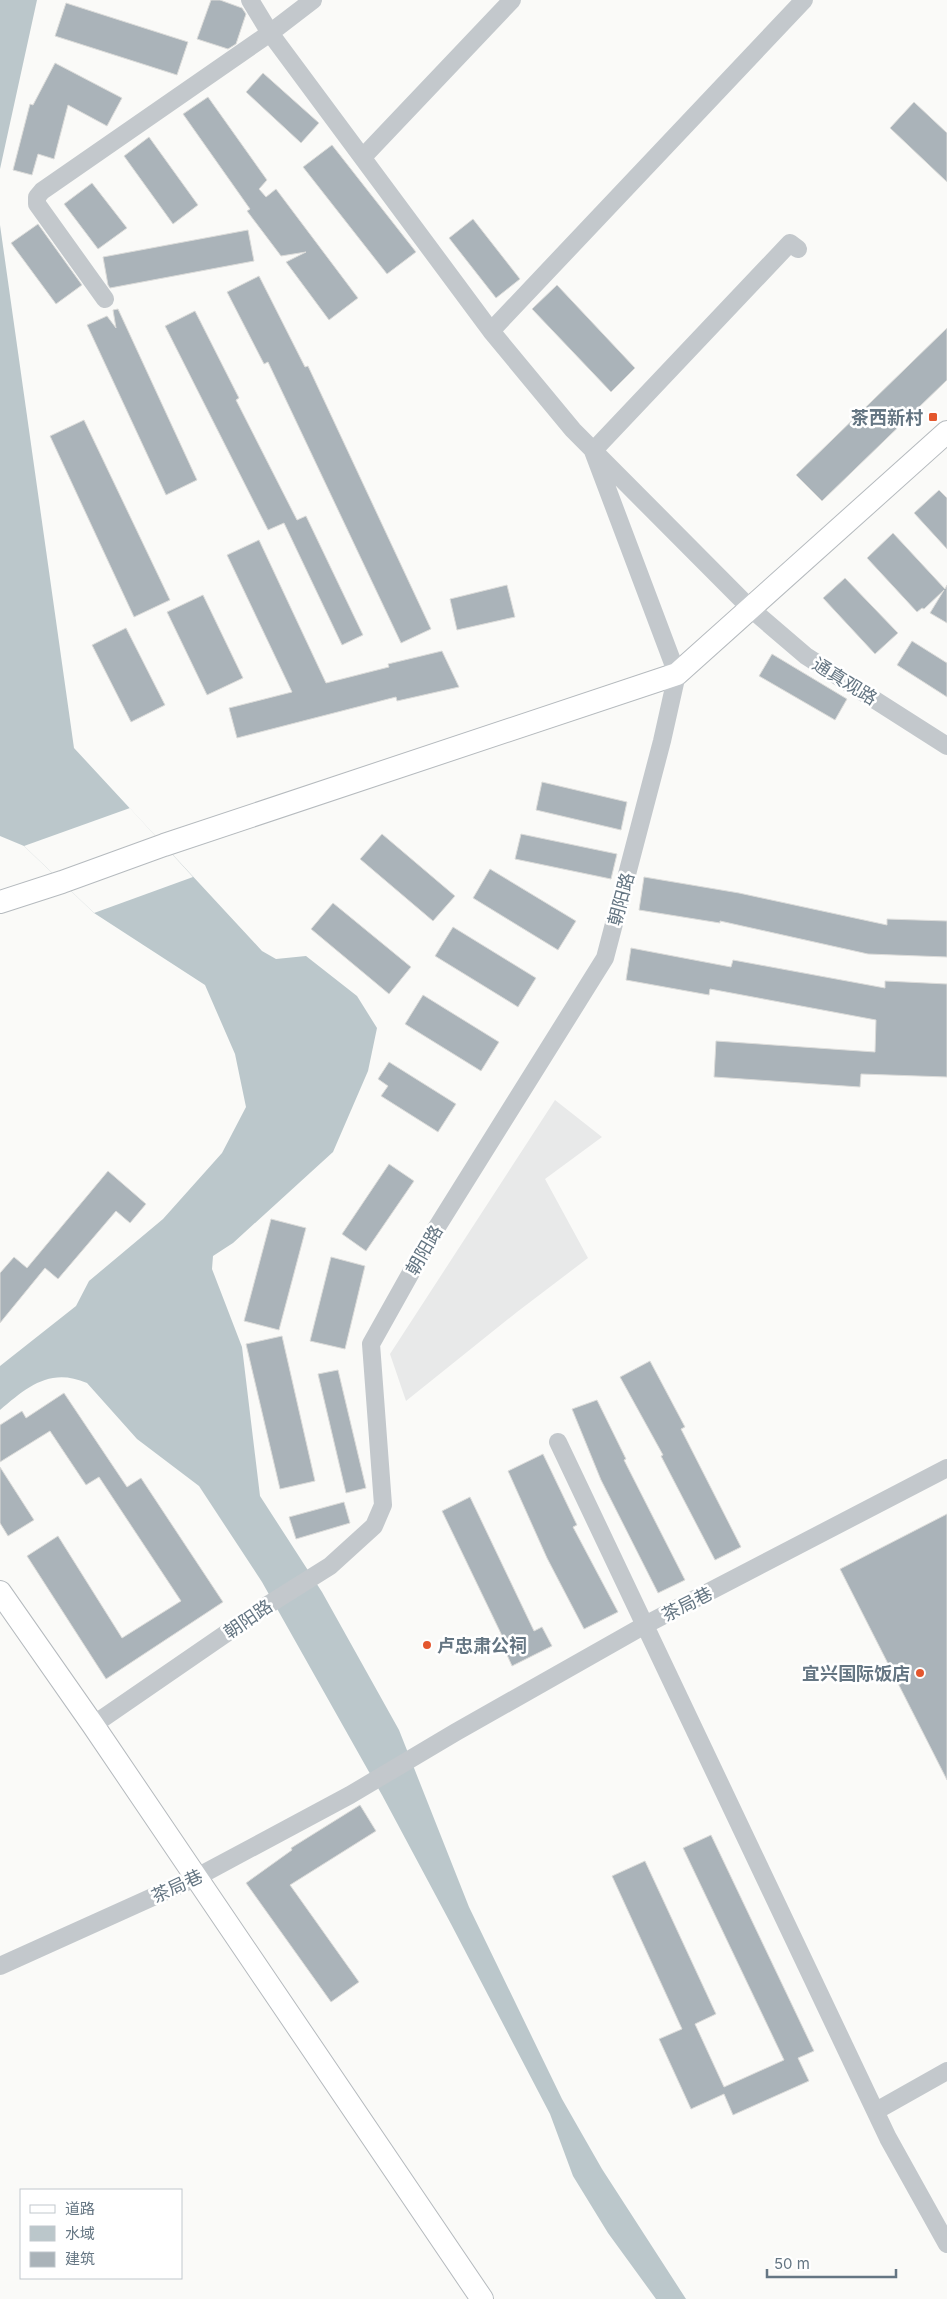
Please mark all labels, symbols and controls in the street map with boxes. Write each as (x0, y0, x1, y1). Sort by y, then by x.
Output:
place label: 茶西新村 (851, 407, 923, 428)
marker: 茶西新村 (927, 411, 939, 423)
street label: 通真观路 (809, 653, 881, 709)
street label: 朝阳路 (604, 870, 638, 928)
street label: 朝阳路 (401, 1221, 447, 1279)
street label: 茶局巷 (658, 1582, 716, 1626)
street label: 朝阳路 (220, 1595, 276, 1643)
place label: 卢忠肃公祠 (437, 1635, 527, 1656)
marker: 卢忠肃公祠 (421, 1639, 433, 1651)
place label: 宜兴国际饭店 (802, 1663, 910, 1684)
marker: 宜兴国际饭店 (914, 1667, 926, 1679)
street label: 茶局巷 (148, 1865, 206, 1907)
legend (20, 2189, 182, 2279)
text: 道路 (65, 2199, 95, 2218)
text: 水域 (65, 2224, 95, 2243)
scale bar (767, 2246, 896, 2278)
text: 建筑 (65, 2249, 95, 2268)
text: 50 m (774, 2254, 810, 2273)

